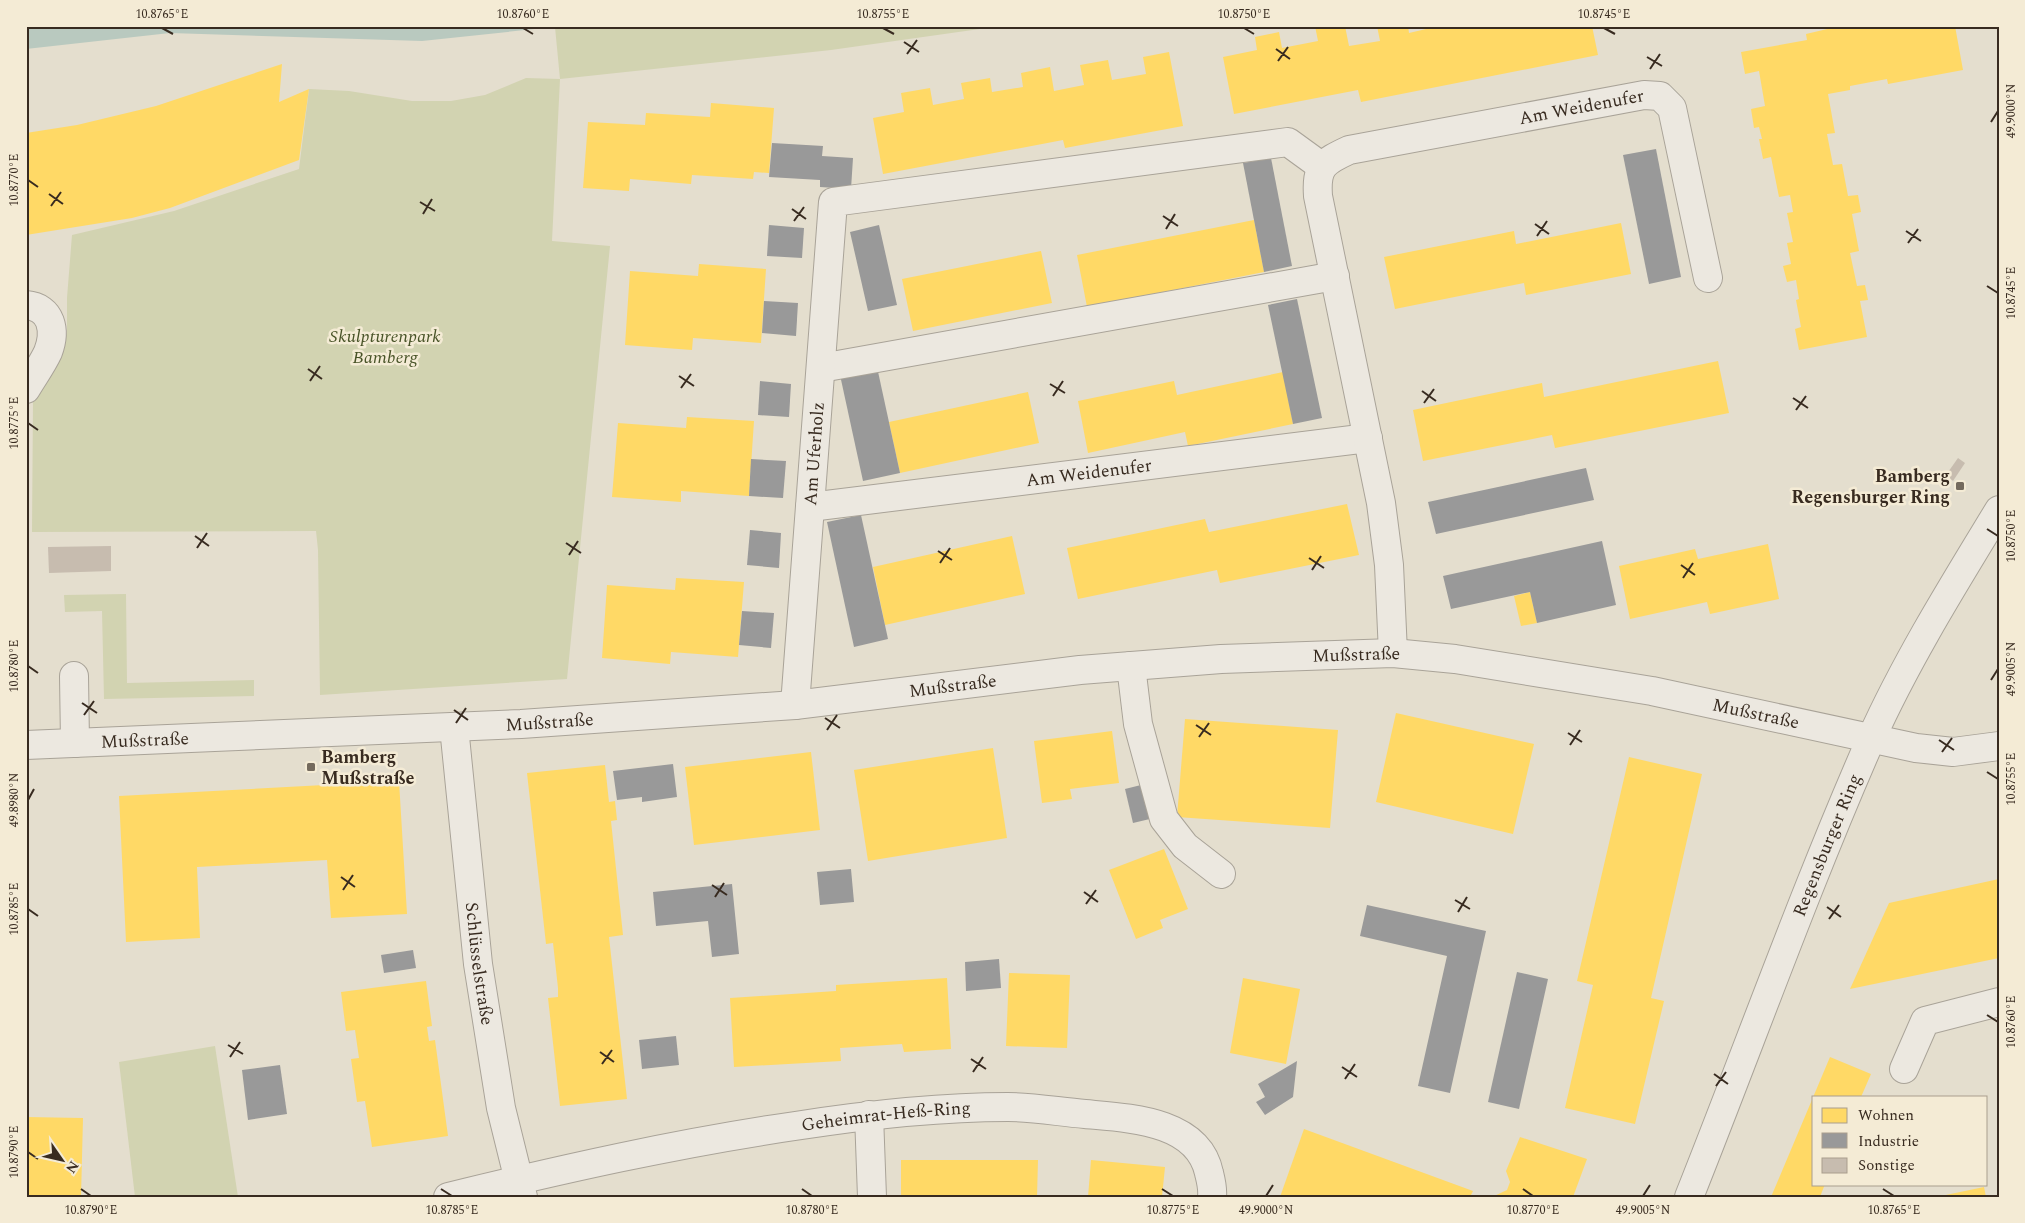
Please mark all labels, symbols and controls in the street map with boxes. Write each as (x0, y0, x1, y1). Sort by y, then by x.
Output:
text: 10.8765°E (136, 5, 188, 24)
text: 10.8760°E (497, 5, 549, 24)
text: 10.8755°E (857, 5, 909, 24)
text: 10.8750°E (1218, 5, 1270, 24)
text: 10.8745°E (1578, 5, 1630, 24)
street label: Am Weidenufer (1517, 82, 1646, 132)
text: 49.9000°N (2002, 84, 2021, 138)
text: 10.8770°E (5, 154, 24, 206)
text: 10.8745°E (2002, 267, 2021, 319)
park label: Skulpturenpark Bamberg (329, 323, 441, 371)
text: 10.8775°E (5, 397, 24, 449)
street label: Am Uferholz (797, 401, 832, 507)
street label: Am Weidenufer (1024, 452, 1153, 494)
place label: Bamberg Regensburger Ring (1791, 463, 1950, 511)
marker: Bamberg Regensburger Ring (1954, 480, 1966, 492)
text: 10.8750°E (2002, 510, 2021, 562)
text: 10.8780°E (5, 640, 24, 692)
street label: Mußstraße (1312, 640, 1402, 670)
text: 49.9005°N (2002, 642, 2021, 696)
street label: Mußstraße (907, 667, 998, 705)
street label: Mußstraße (1710, 691, 1802, 736)
street label: Mußstraße (505, 706, 594, 739)
street label: Mußstraße (100, 725, 190, 756)
place label: Bamberg Mußstraße (321, 744, 414, 792)
text: 10.8755°E (2002, 753, 2021, 805)
marker: Bamberg Mußstraße (305, 761, 317, 773)
street label: Regensburger Ring (1786, 769, 1868, 921)
text: 49.8980°N (5, 773, 24, 827)
text: 10.8785°E (5, 883, 24, 935)
street label: Schlüsselstraße (458, 901, 501, 1027)
text: 10.8760°E (2002, 996, 2021, 1048)
street label: Geheimrat-Heß-Ring (799, 1095, 971, 1139)
legend (1812, 1096, 1988, 1186)
text: Wohnen (1858, 1104, 1914, 1127)
text: 10.8790°E (5, 1126, 24, 1178)
text: Industrie (1858, 1130, 1919, 1153)
north arrow (38, 1136, 88, 1186)
text: Sonstige (1858, 1154, 1915, 1177)
text: N (60, 1156, 84, 1178)
text: 10.8790°E (65, 1201, 117, 1220)
text: 10.8785°E (426, 1201, 478, 1220)
text: 10.8780°E (786, 1201, 838, 1220)
text: 10.8775°E (1147, 1201, 1199, 1220)
text: 49.9000°N (1239, 1201, 1293, 1220)
text: 10.8770°E (1507, 1201, 1559, 1220)
text: 49.9005°N (1616, 1201, 1670, 1220)
text: 10.8765°E (1868, 1201, 1920, 1220)

